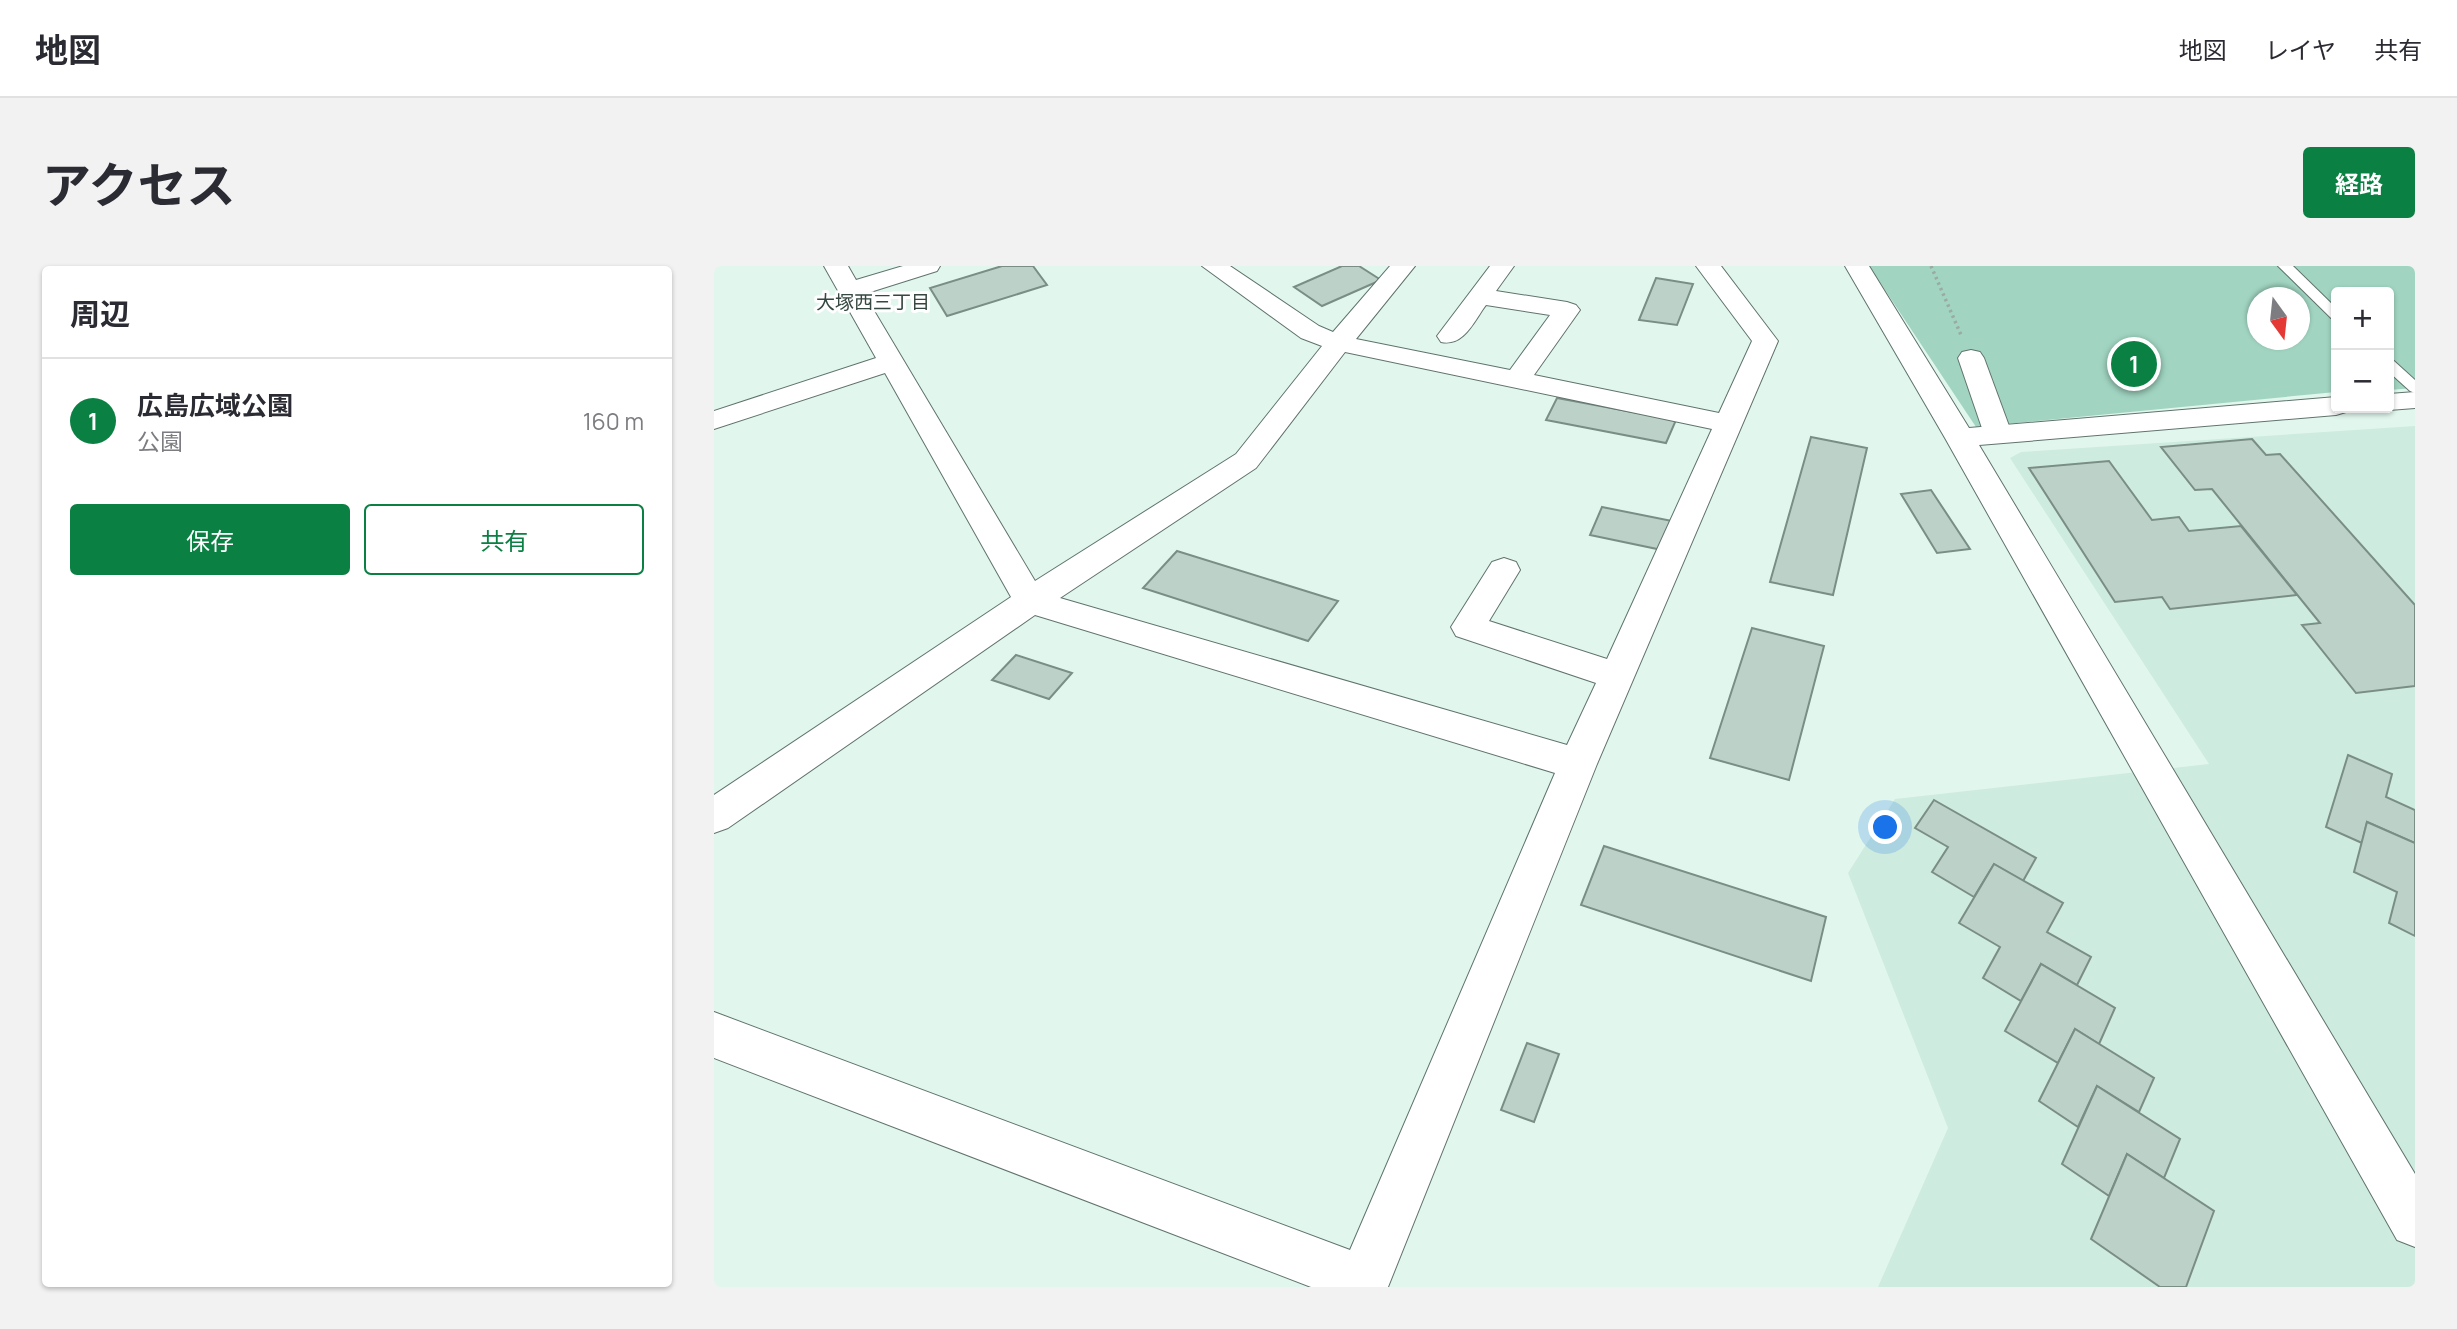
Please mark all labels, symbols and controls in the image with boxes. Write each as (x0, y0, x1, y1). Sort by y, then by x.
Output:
text: 地図 (35, 27, 101, 72)
text: 地図 (2179, 33, 2227, 66)
text: レイヤ (2265, 33, 2336, 66)
text: 共有 (2374, 33, 2422, 66)
button: 経路 (2303, 147, 2415, 218)
text: アクセス (42, 151, 236, 218)
north arrow (2247, 287, 2310, 350)
map controls (2331, 287, 2394, 413)
button: + (2331, 287, 2394, 350)
district label: 大塚西三丁目 (816, 289, 930, 315)
text: 周辺 (70, 293, 130, 334)
pin: 1 (2111, 338, 2157, 390)
button: − (2331, 350, 2394, 413)
text: 広島広域公園 (137, 387, 293, 423)
text: 1 (88, 405, 98, 437)
text: 160 m (583, 405, 644, 437)
text: 公園 (137, 425, 183, 457)
button: 保存 (70, 504, 350, 575)
button: 共有 (364, 504, 644, 575)
your location (1868, 810, 1902, 844)

